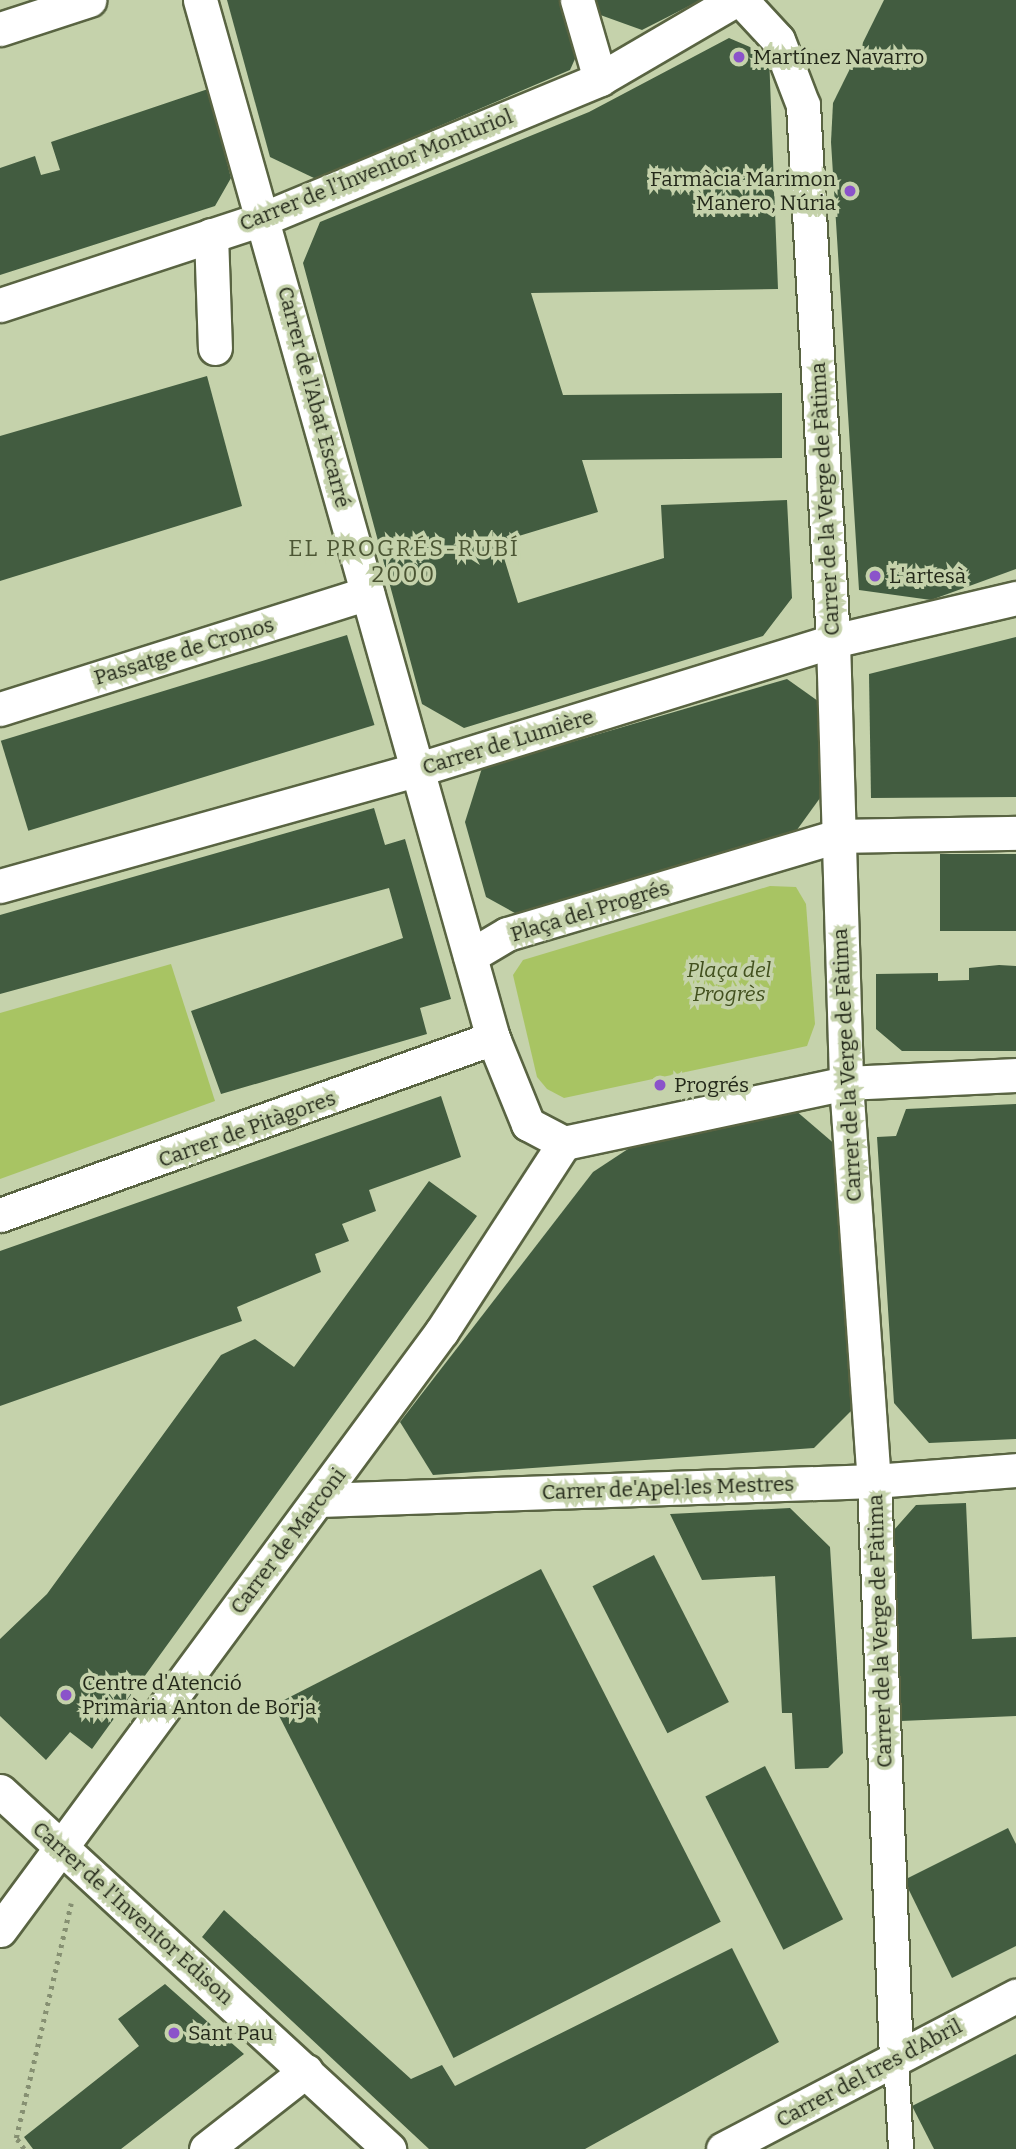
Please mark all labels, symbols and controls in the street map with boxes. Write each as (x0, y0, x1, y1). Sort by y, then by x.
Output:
place label: Martínez Navarro (753, 44, 924, 70)
marker: Martínez Navarro (731, 49, 747, 65)
street label: Carrer de l'Inventor Monturiol (236, 104, 516, 236)
place label: Farmàcia Marimon Manero, Núria (650, 166, 836, 216)
marker: Farmàcia Marimon Manero, Núria (842, 183, 858, 199)
street label: Carrer de l'Abat Escarré (272, 284, 356, 510)
street label: Carrer de la Verge de Fàtima (805, 362, 845, 636)
district label: EL PROGRÉS-RUBÍ 2000 (290, 534, 518, 588)
place label: L'artesà (889, 563, 966, 589)
marker: L'artesà (867, 568, 883, 584)
street label: Passatge de Cronos (91, 612, 277, 690)
street label: Carrer de Lumière (419, 704, 597, 780)
street label: Plaça del Progrés (508, 875, 672, 947)
street label: Carrer de la Verge de Fàtima (827, 928, 867, 1202)
park label: Plaça del Progrès (687, 957, 771, 1007)
place label: Progrés (674, 1072, 749, 1098)
marker: Progrés (652, 1077, 668, 1093)
street label: Carrer de Pitàgores (155, 1085, 339, 1173)
street label: Carrer de Marconi (225, 1463, 351, 1619)
street label: Carrer de'Apel·les Mestres (541, 1471, 795, 1505)
street label: Carrer de la Verge de Fàtima (863, 1494, 897, 1768)
place label: Centre d'Atenció Primària Anton de Borja (82, 1670, 316, 1720)
marker: Centre d'Atenció Primària Anton de Borja (56, 1685, 76, 1705)
street label: Carrer de l'Inventor Edison (27, 1816, 239, 2010)
street label: Carrer del tres d'Abril (772, 2013, 966, 2133)
place label: Sant Pau (188, 2020, 273, 2046)
marker: Sant Pau (166, 2025, 182, 2041)

